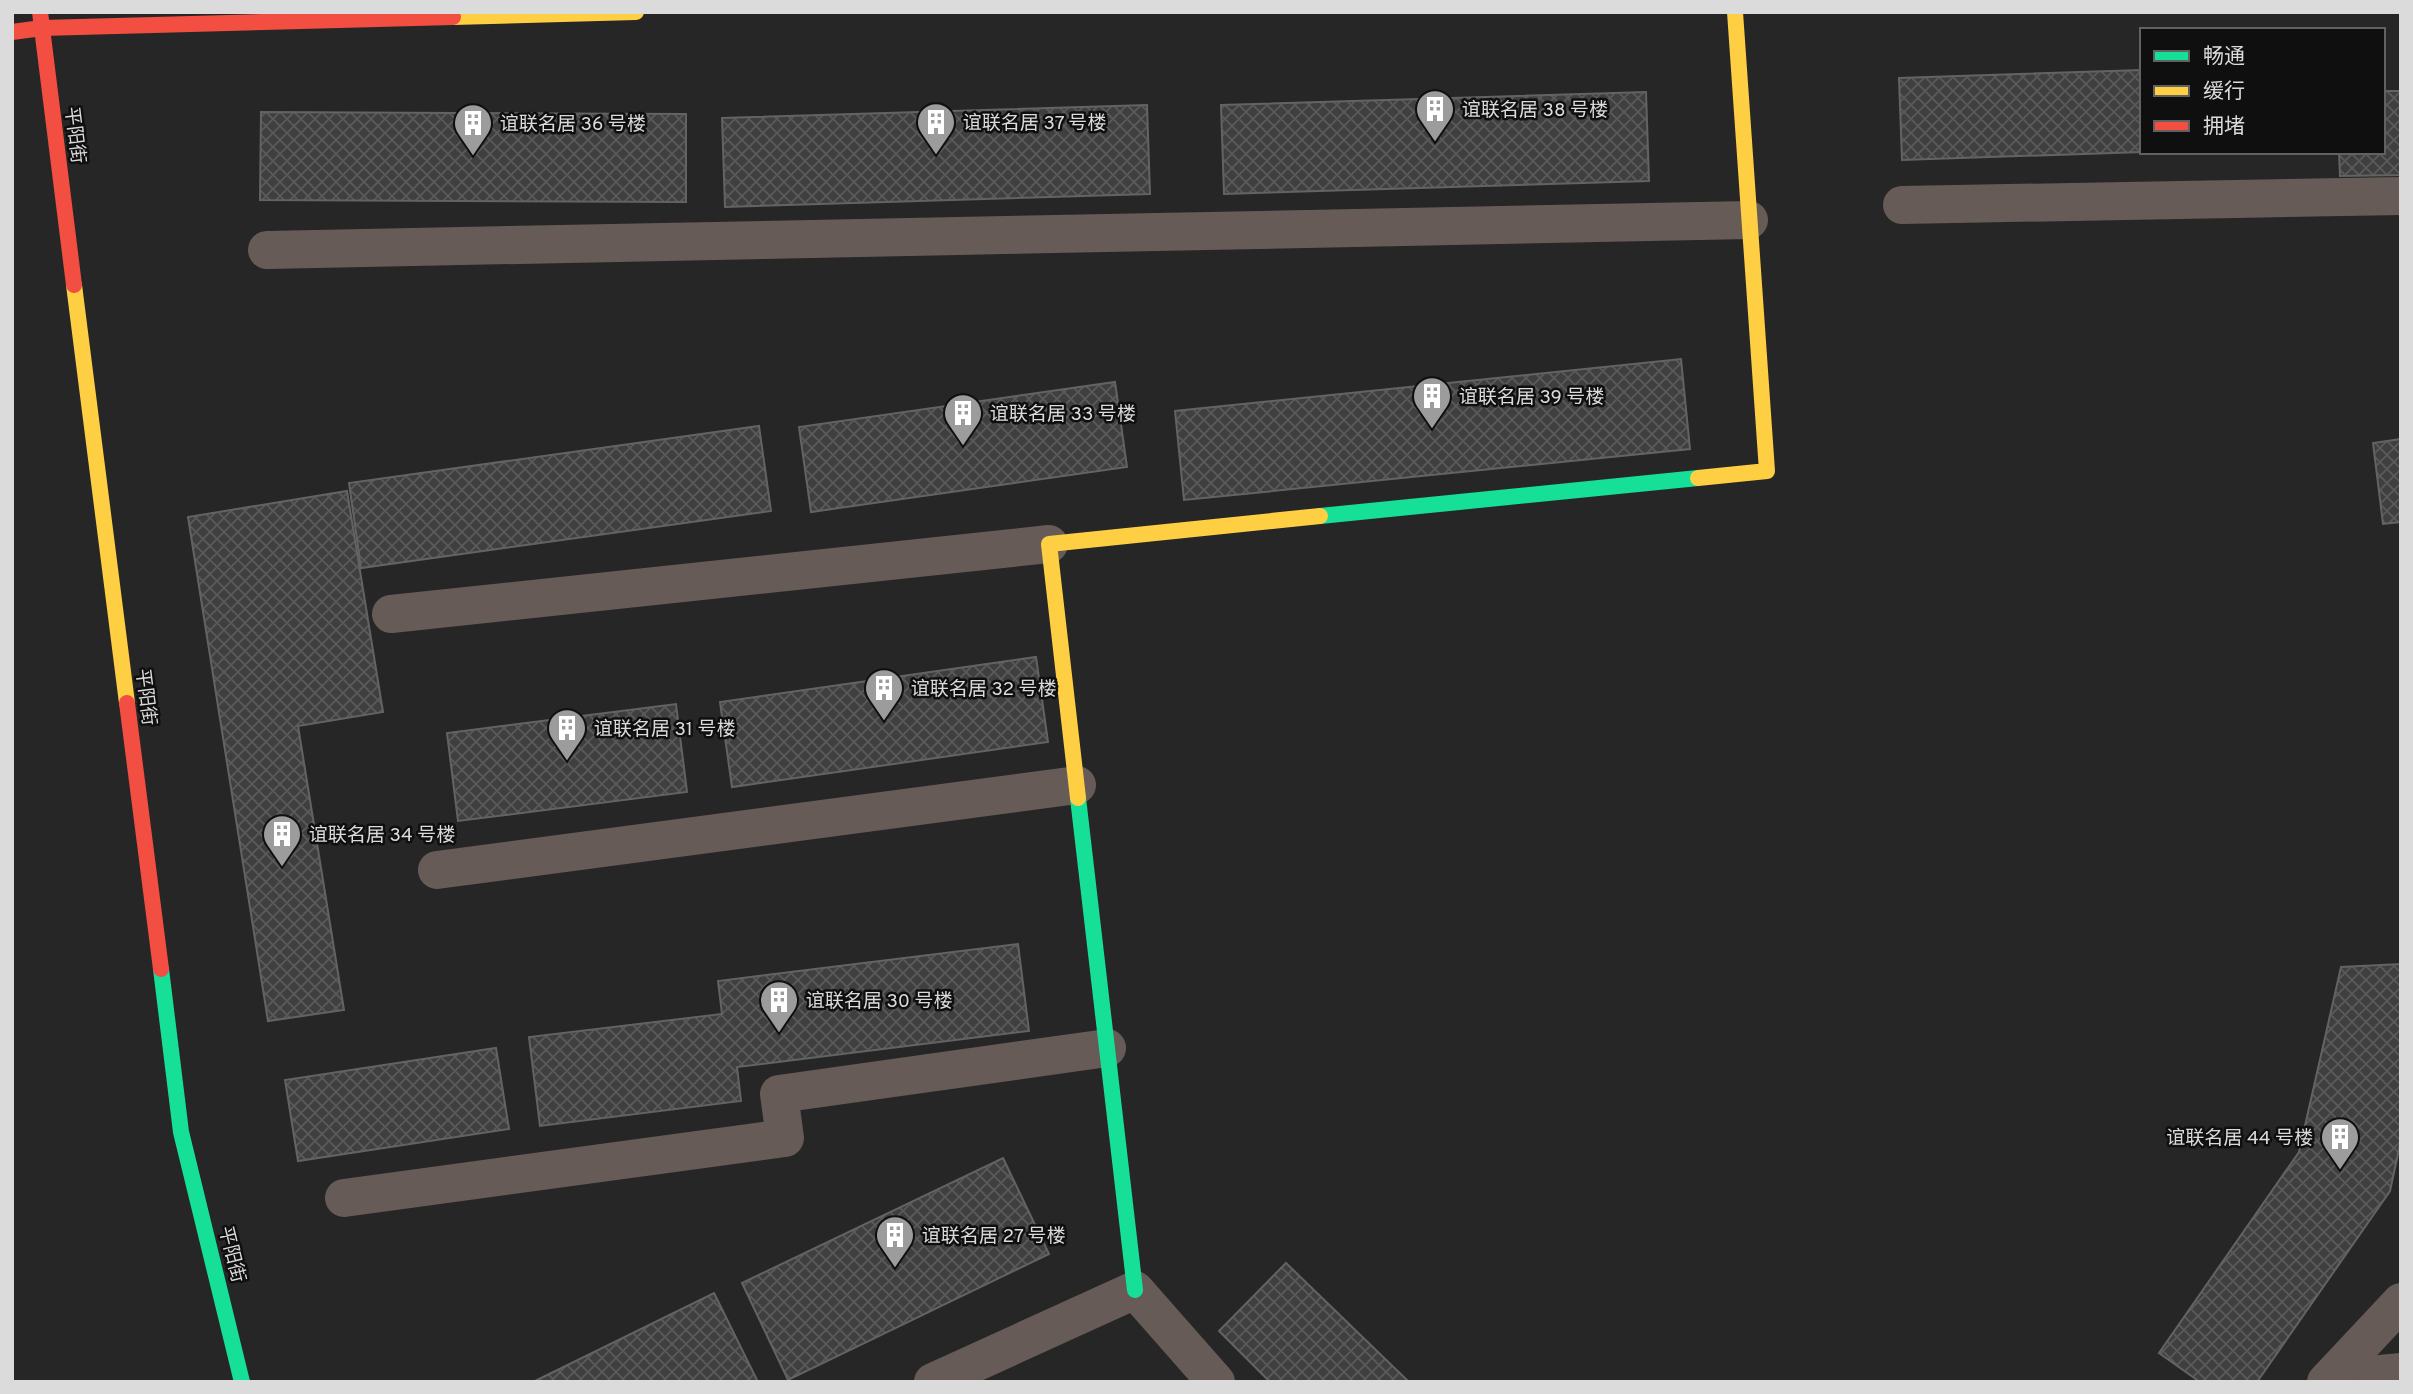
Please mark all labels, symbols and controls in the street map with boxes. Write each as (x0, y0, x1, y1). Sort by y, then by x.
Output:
legend (2140, 28, 2385, 154)
text: 畅通 (2203, 44, 2245, 71)
text: 缓行 (2203, 79, 2245, 106)
building icon: 谊联名居 38 号楼 (1414, 88, 1456, 143)
place label: 谊联名居 38 号楼 (1462, 99, 1608, 123)
building icon: 谊联名居 37 号楼 (915, 101, 957, 156)
building icon: 谊联名居 36 号楼 (452, 102, 494, 157)
street label: 平阳街 (59, 105, 89, 165)
place label: 谊联名居 37 号楼 (963, 112, 1106, 136)
place label: 谊联名居 36 号楼 (500, 113, 646, 137)
text: 拥堵 (2203, 114, 2245, 141)
building icon: 谊联名居 39 号楼 (1411, 375, 1453, 430)
place label: 谊联名居 39 号楼 (1459, 386, 1604, 410)
building icon: 谊联名居 33 号楼 (942, 392, 984, 447)
place label: 谊联名居 33 号楼 (990, 403, 1136, 427)
street label: 平阳街 (130, 667, 160, 727)
building icon: 谊联名居 32 号楼 (863, 667, 905, 722)
place label: 谊联名居 32 号楼 (911, 678, 1057, 702)
building icon: 谊联名居 31 号楼 (546, 707, 588, 762)
place label: 谊联名居 31 号楼 (594, 718, 735, 742)
building icon: 谊联名居 34 号楼 (261, 813, 303, 868)
place label: 谊联名居 34 号楼 (309, 824, 455, 848)
building icon: 谊联名居 30 号楼 (758, 979, 800, 1034)
place label: 谊联名居 30 号楼 (806, 990, 952, 1014)
building icon: 谊联名居 44 号楼 (2319, 1116, 2361, 1171)
place label: 谊联名居 44 号楼 (2166, 1127, 2313, 1151)
building icon: 谊联名居 27 号楼 (874, 1214, 916, 1269)
street label: 平阳街 (213, 1224, 250, 1285)
place label: 谊联名居 27 号楼 (922, 1225, 1066, 1249)

